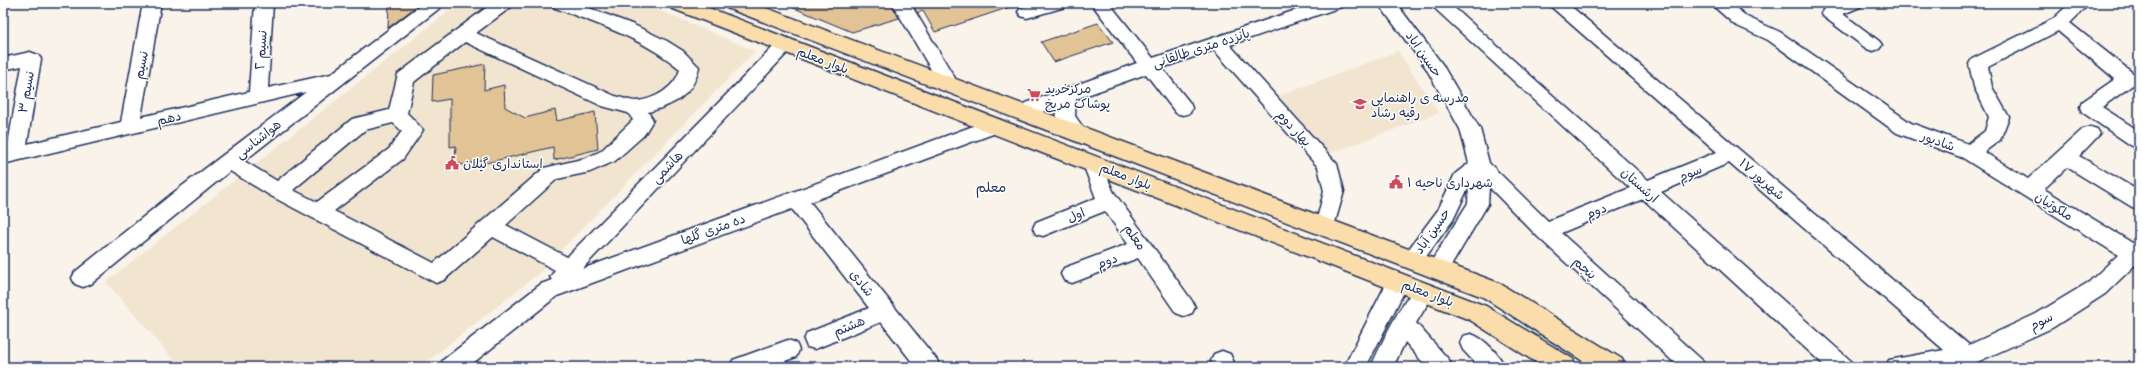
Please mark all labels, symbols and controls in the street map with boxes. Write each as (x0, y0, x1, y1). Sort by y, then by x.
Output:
street label: پانزده متری طالقانی (1149, 21, 1253, 75)
street label: حسین اباد (1400, 26, 1448, 82)
street label: نسیم ٢ (248, 29, 274, 71)
street label: بلوار معلم (794, 40, 852, 80)
street label: نسیم (127, 49, 155, 81)
street label: نسیم ۳ (11, 69, 41, 115)
place label: مرکزخرید پوشاک مریخ (1045, 77, 1111, 115)
place label: مدرسه ی راهنمایی رقیه رشاد (1371, 86, 1469, 124)
supermarket icon: مرکزخرید پوشاک مریخ (1026, 87, 1042, 103)
school or university icon: مدرسه ی راهنمایی رقیه رشاد (1352, 96, 1368, 112)
street label: دهم (154, 104, 184, 132)
street label: بهار دوم (1270, 104, 1318, 152)
street label: هواشناسی (230, 113, 286, 165)
street label: شادپور (1917, 124, 1958, 158)
street label: هاشمی (645, 145, 689, 189)
place label: استانداری گیلان (463, 152, 543, 175)
street label: ۱۷ شهریور (1734, 152, 1790, 206)
public building icon: استانداری گیلان (444, 155, 460, 171)
street label: بلوار معلم (1097, 156, 1155, 196)
street label: سوم (1674, 158, 1706, 188)
street label: ارشستان (1616, 161, 1664, 209)
place label: شهرداری ناحیه ۱ (1407, 171, 1493, 194)
public building icon: شهرداری ناحیه ۱ (1388, 174, 1404, 190)
district label: معلم (976, 175, 1006, 200)
street label: ملکوتیان (2030, 185, 2078, 227)
street label: دوم (1582, 196, 1610, 226)
street label: اول (1063, 201, 1089, 229)
street label: حسین آباد (1408, 203, 1456, 259)
street label: ده متری گلها (678, 207, 748, 251)
street label: معلم (1117, 219, 1153, 255)
street label: دوم (1093, 246, 1121, 276)
street label: پنجم (1568, 251, 1603, 285)
street label: شادی (844, 264, 880, 302)
street label: بلوار معلم (1399, 273, 1457, 313)
street label: سوم (2025, 305, 2057, 337)
street label: هشتم (829, 309, 869, 343)

